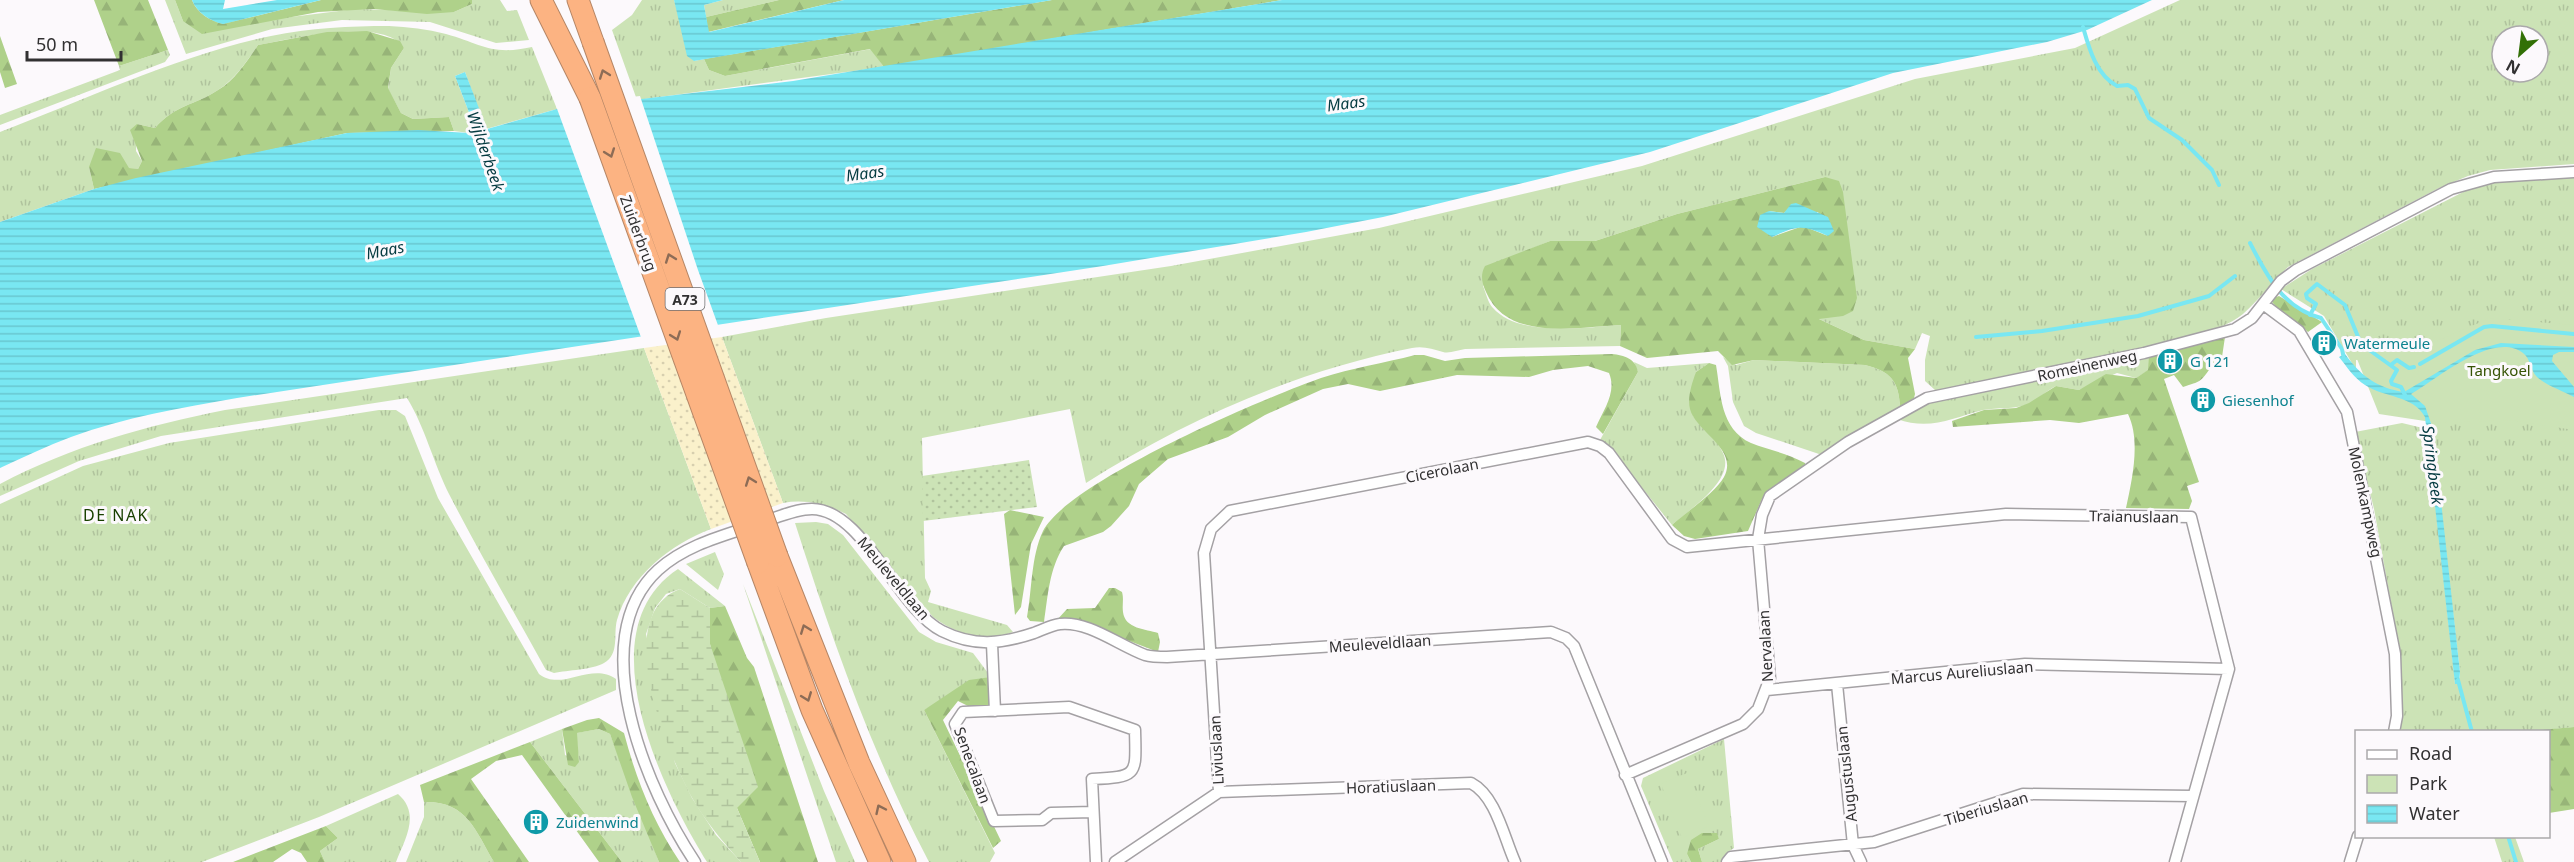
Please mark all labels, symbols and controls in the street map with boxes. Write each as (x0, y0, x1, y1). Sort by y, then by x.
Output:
scale bar (27, 24, 122, 62)
north arrow (2490, 24, 2550, 84)
text: 50 m (36, 32, 78, 56)
text: N (2502, 54, 2524, 80)
one-way arrow (599, 69, 612, 80)
water label: Maas (1325, 89, 1367, 117)
water label: Wijlderbeek (462, 108, 510, 195)
one-way arrow (602, 147, 615, 158)
water label: Maas (844, 159, 886, 187)
street label: Zuiderbrug (616, 192, 662, 274)
water label: Maas (364, 236, 406, 264)
one-way arrow (665, 253, 678, 264)
road number: A73 (666, 288, 704, 310)
building icon: Watermeule (2309, 328, 2339, 358)
one-way arrow (669, 330, 681, 341)
place label: Watermeule (2344, 333, 2430, 353)
street label: Romeinenweg (2035, 345, 2139, 385)
building icon: G 121 (2155, 346, 2185, 376)
place label: G 121 (2190, 351, 2231, 371)
park label: Tangkoel (2467, 360, 2531, 380)
building icon: Giesenhof (2188, 385, 2218, 415)
place label: Giesenhof (2222, 390, 2295, 410)
water label: Springbeek (2417, 424, 2449, 507)
street label: Molenkampweg (2344, 445, 2388, 559)
street label: Cicerolaan (1404, 453, 1480, 487)
one-way arrow (744, 476, 757, 487)
district label: DE NAK (83, 504, 149, 526)
street label: Traianuslaan (2089, 505, 2179, 527)
street label: Meuleveldlaan (853, 532, 935, 624)
street label: Nervalaan (1753, 609, 1777, 683)
one-way arrow (799, 624, 812, 635)
street label: Meuleveldlaan (1328, 629, 1432, 657)
street label: Marcus Aureliuslaan (1890, 656, 2034, 688)
one-way arrow (800, 691, 813, 702)
street label: Liviuslaan (1204, 715, 1228, 785)
street label: Senecalaan (950, 724, 996, 806)
street label: Augustuslaan (1831, 725, 1861, 823)
legend (2355, 730, 2550, 838)
text: Road (2409, 741, 2452, 765)
text: Park (2409, 771, 2447, 795)
street label: Horatiuslaan (1346, 774, 1436, 798)
street label: Tiberiuslaan (1942, 786, 2030, 830)
text: Water (2409, 801, 2460, 825)
one-way arrow (875, 805, 887, 816)
building icon: Zuidenwind (521, 807, 551, 837)
place label: Zuidenwind (556, 812, 639, 832)

